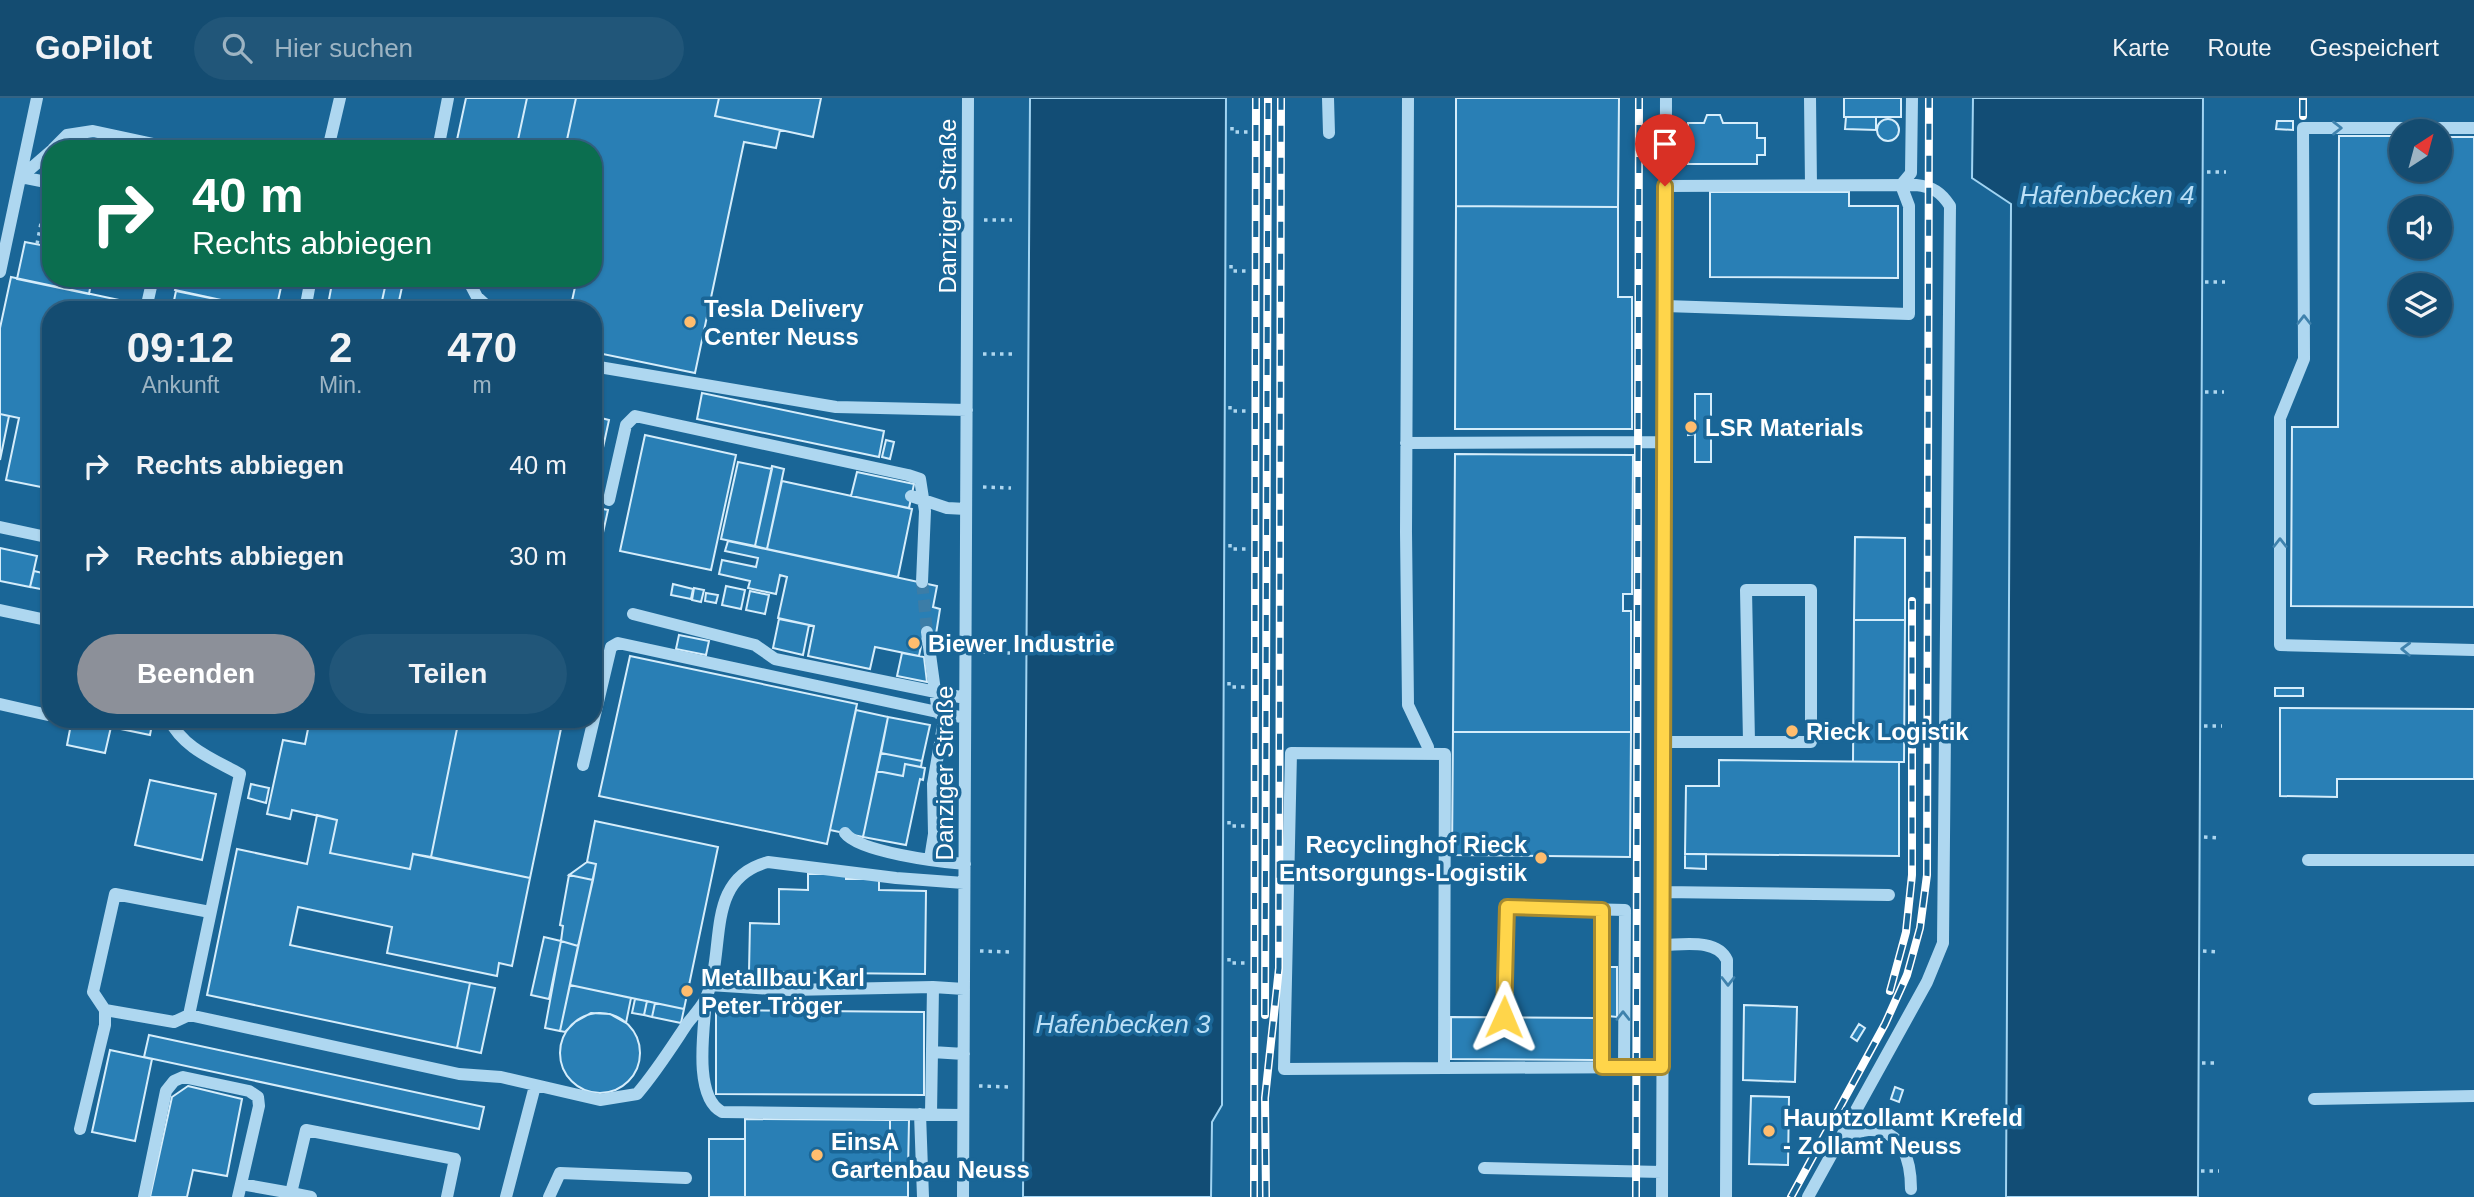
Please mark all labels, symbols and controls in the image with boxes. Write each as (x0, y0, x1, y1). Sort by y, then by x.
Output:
search box (194, 17, 684, 80)
text: GoPilot (35, 29, 152, 66)
icon: search (218, 29, 256, 67)
text: Hier suchen (274, 33, 413, 63)
text: Karte (2112, 34, 2170, 61)
text: Route (2208, 34, 2272, 61)
text: Gespeichert (2310, 34, 2439, 61)
pin (1635, 114, 1695, 186)
street label: Danziger Straße (934, 119, 961, 293)
north arrow (2389, 119, 2452, 182)
map controls (2389, 119, 2452, 336)
one-way arrow (2333, 120, 2343, 136)
icon: arrive (1646, 125, 1684, 163)
icon: right (77, 168, 168, 259)
text: 40 m (192, 168, 304, 222)
water label: Hafenbecken 4 (2020, 180, 2194, 210)
button: sound (2389, 196, 2452, 259)
text: Rechts abbiegen (192, 225, 432, 261)
button: layers (2389, 273, 2452, 336)
place label: Tesla Delivery Center Neuss (704, 295, 864, 350)
marker: Tesla Delivery Center Neuss (682, 314, 698, 330)
one-way arrow (2296, 315, 2312, 325)
text: 09:12 (127, 324, 234, 371)
text: 2 (329, 324, 352, 371)
text: 470 (447, 324, 517, 371)
text: Ankunft (141, 372, 219, 398)
text: Min. (319, 372, 362, 398)
text: m (473, 372, 492, 398)
place label: LSR Materials (1705, 414, 1864, 441)
marker: LSR Materials (1683, 419, 1699, 435)
icon: right (77, 447, 115, 485)
text: Rechts abbiegen (136, 450, 344, 480)
text: 40 m (509, 450, 567, 480)
icon: right (77, 538, 115, 576)
one-way arrow (2272, 538, 2288, 548)
text: Rechts abbiegen (136, 541, 344, 571)
text: 30 m (509, 541, 567, 571)
place label: Biewer Industrie (928, 630, 1115, 657)
button: Beenden (77, 634, 315, 714)
button: Teilen (329, 634, 567, 714)
marker: Biewer Industrie (906, 635, 922, 651)
one-way arrow (2400, 641, 2411, 656)
street label: Danziger Straße (931, 686, 958, 860)
place label: Rieck Logistik (1806, 718, 1969, 745)
marker: Rieck Logistik (1784, 723, 1800, 739)
place label: Recyclinghof Rieck Entsorgungs-Logistik (1279, 831, 1528, 886)
marker: Recyclinghof Rieck Entsorgungs-Logistik (1533, 850, 1549, 866)
place label: Metallbau Karl Peter Tröger (701, 964, 865, 1019)
one-way arrow (1720, 976, 1736, 987)
position arrow (1467, 980, 1541, 1054)
marker: Metallbau Karl Peter Tröger (679, 983, 695, 999)
water label: Hafenbecken 3 (1036, 1009, 1211, 1039)
one-way arrow (1615, 1010, 1631, 1021)
place label: Hauptzollamt Krefeld - Zollamt Neuss (1783, 1104, 2023, 1159)
marker: Hauptzollamt Krefeld - Zollamt Neuss (1761, 1123, 1777, 1139)
place label: EinsA Gartenbau Neuss (831, 1128, 1030, 1183)
marker: EinsA Gartenbau Neuss (809, 1147, 825, 1163)

